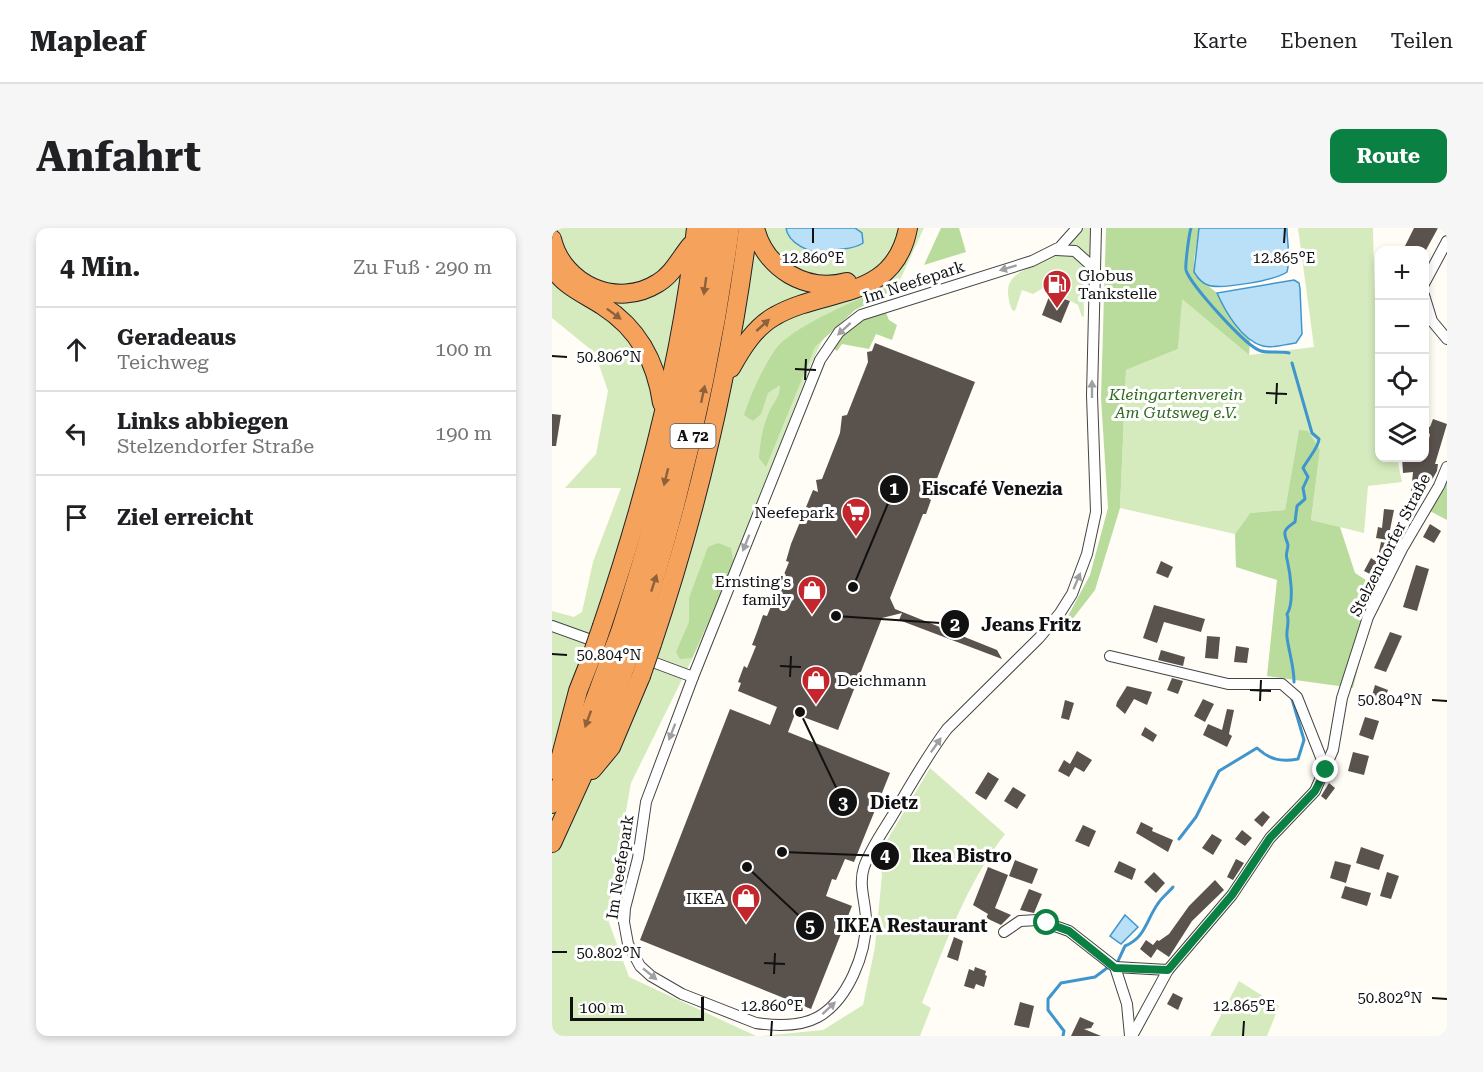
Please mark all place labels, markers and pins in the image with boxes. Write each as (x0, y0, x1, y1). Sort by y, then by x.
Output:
place label: Globus Tankstelle (1078, 266, 1157, 303)
fuel station icon: Globus Tankstelle (1041, 268, 1073, 310)
callout: Eiscafé Venezia (879, 471, 1074, 507)
supermarket icon: Neefepark (840, 496, 872, 538)
place label: Neefepark (754, 503, 835, 522)
place label: Ernsting's family (715, 572, 792, 609)
shop icon: Ernsting's family (796, 574, 828, 616)
callout: Jeans Fritz (940, 606, 1093, 642)
shop icon: Deichmann (800, 664, 832, 706)
place label: Deichmann (837, 671, 927, 690)
callout: Dietz (828, 784, 930, 820)
callout: Ikea Bistro (870, 838, 1024, 874)
shop icon: IKEA (730, 882, 762, 924)
place label: IKEA (686, 889, 726, 908)
callout: IKEA Restaurant (795, 908, 1000, 944)

